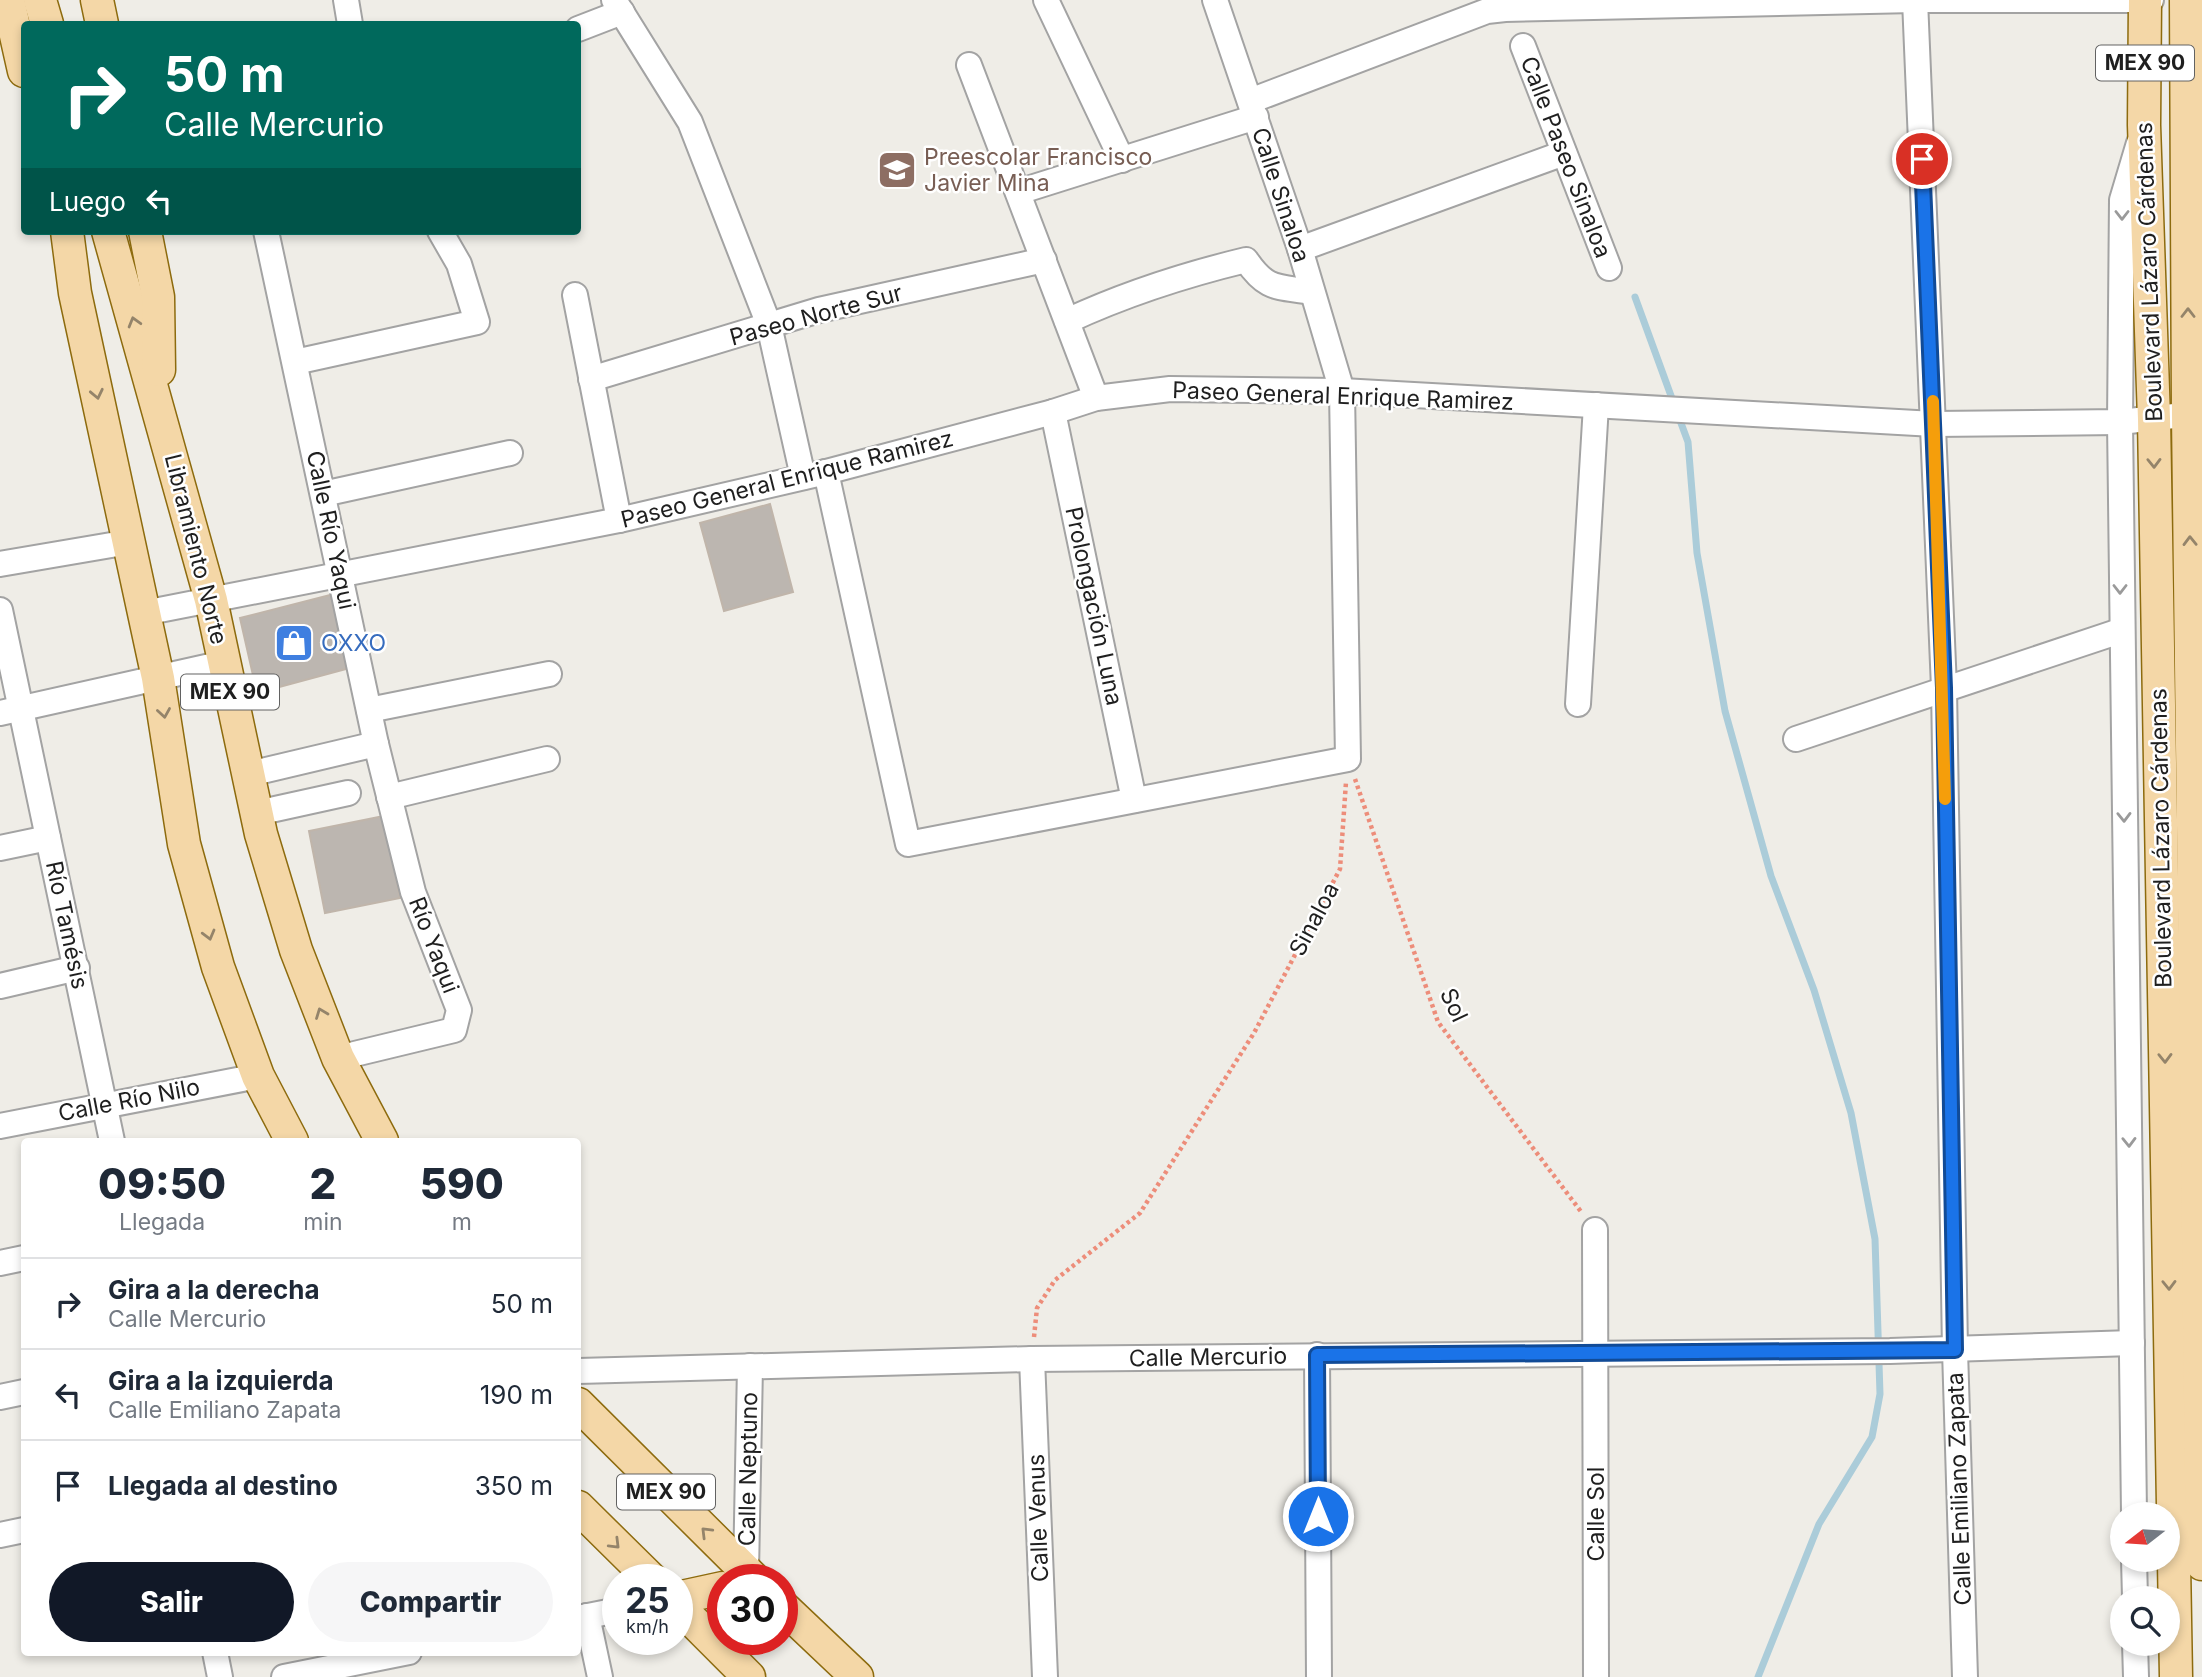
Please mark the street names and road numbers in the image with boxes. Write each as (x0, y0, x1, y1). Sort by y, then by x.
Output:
road number: MEX 90 (2096, 46, 2194, 80)
street label: Calle Paseo Sinaloa (1515, 52, 1617, 262)
street label: Boulevard Lázaro Cárdenas (2130, 122, 2168, 422)
street label: Calle Sinaloa (1246, 124, 1316, 266)
street label: Paseo Norte Sur (727, 278, 906, 352)
street label: Paseo General Enrique Ramirez (1172, 376, 1514, 416)
street label: Paseo General Enrique Ramirez (618, 424, 956, 534)
street label: Calle Río Yaqui (301, 448, 361, 612)
street label: Libramiento Norte (159, 451, 233, 647)
street label: Prolongación Luna (1059, 504, 1129, 708)
road number: MEX 90 (181, 674, 279, 710)
street label: Boulevard Lázaro Cárdenas (2144, 688, 2178, 988)
street label: Río Tamésis (40, 858, 94, 992)
street label: Sinaloa (1283, 877, 1345, 961)
street label: Río Yaqui (403, 893, 465, 997)
street label: Sol (1434, 984, 1474, 1026)
street label: Calle Río Nilo (56, 1073, 202, 1127)
street label: Calle Mercurio (1129, 1342, 1287, 1372)
street label: Calle Emiliano Zapata (1941, 1372, 1977, 1606)
street label: Calle Neptuno (733, 1392, 763, 1546)
street label: Calle Venus (1022, 1453, 1054, 1583)
street label: Calle Sol (1582, 1467, 1610, 1561)
road number: MEX 90 (617, 1474, 715, 1510)

